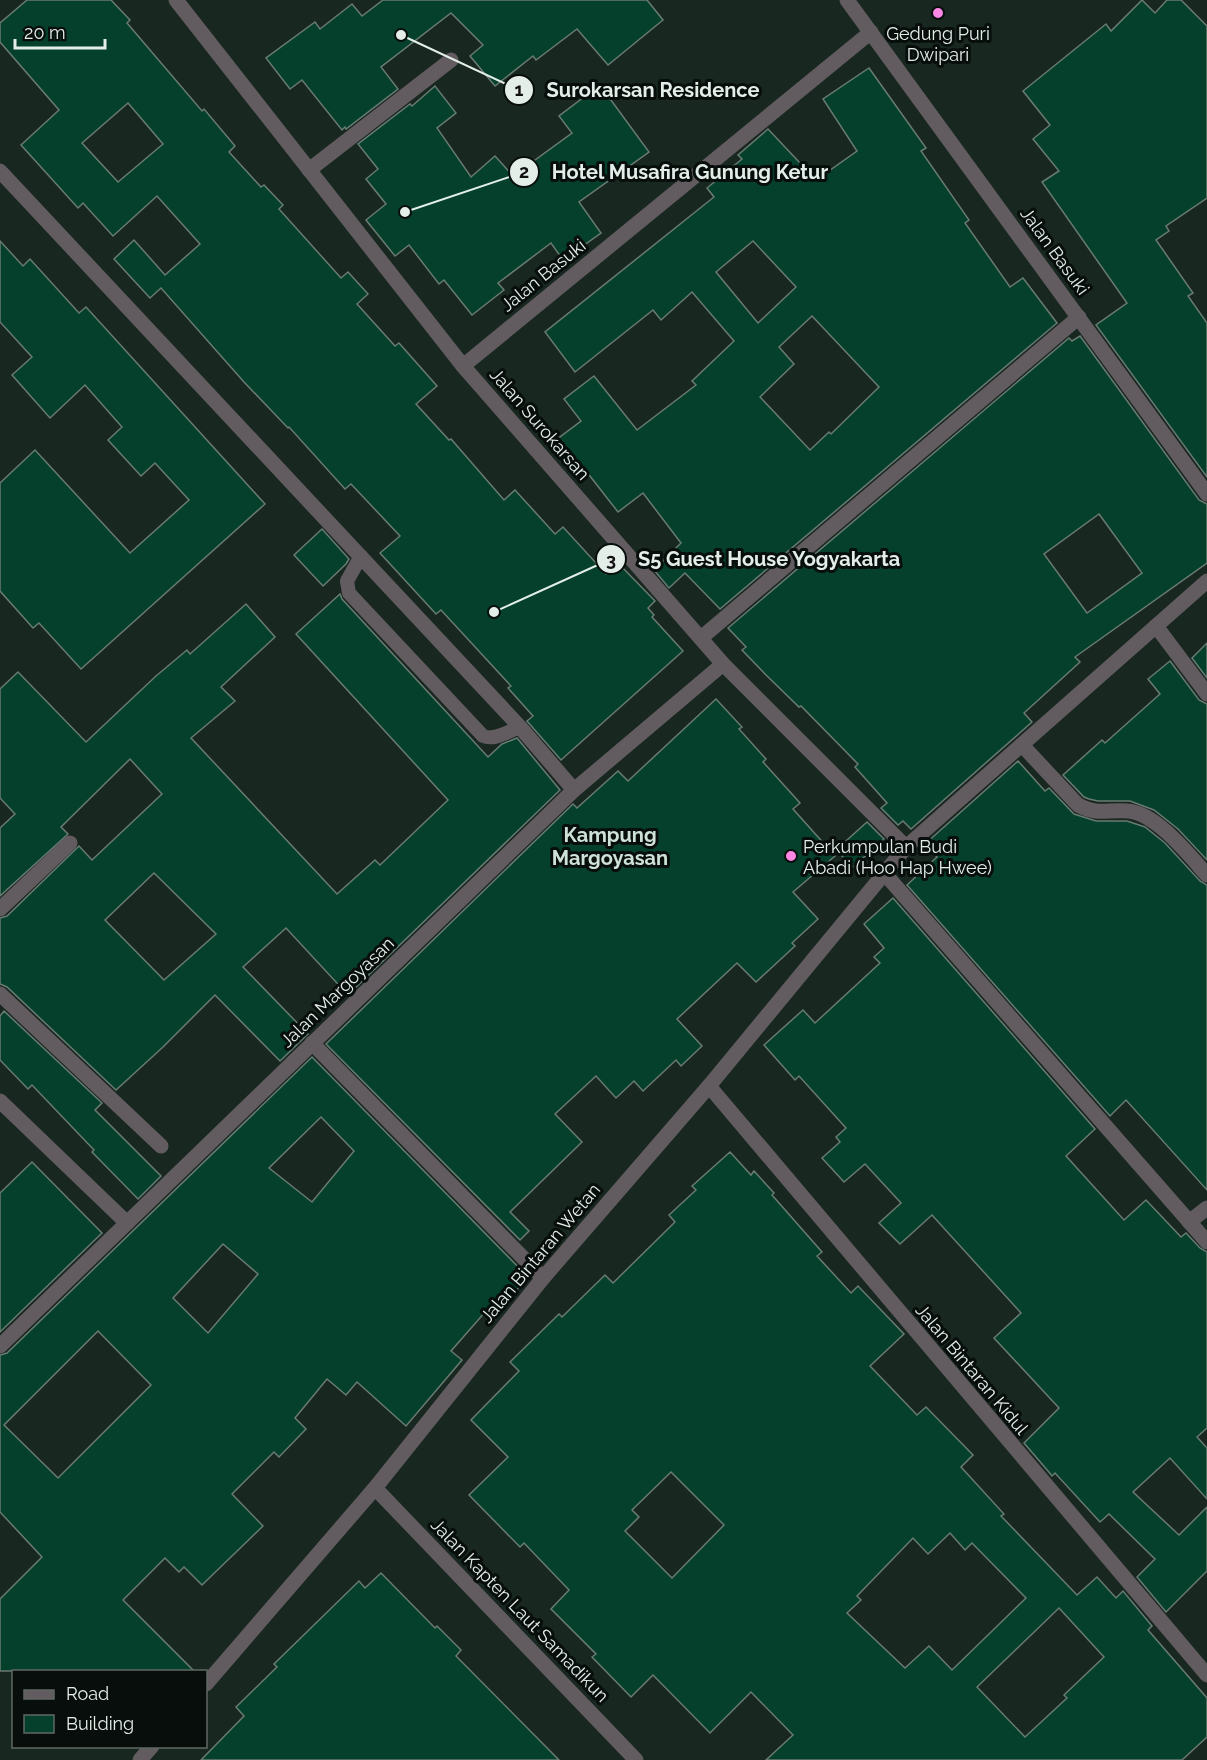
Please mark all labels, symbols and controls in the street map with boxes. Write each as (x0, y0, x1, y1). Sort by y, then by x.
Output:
marker: Gedung Puri Dwipari (931, 6, 945, 20)
scale bar (15, 12, 105, 50)
text: 20 m (24, 22, 66, 43)
place label: Gedung Puri Dwipari (886, 23, 990, 65)
callout: Surokarsan Residence (504, 71, 771, 109)
text: Surokarsan Residence (547, 78, 759, 102)
text: 1 (515, 79, 524, 100)
callout: Hotel Musafira Gunung Ketur (509, 153, 840, 191)
text: Hotel Musafira Gunung Ketur (552, 160, 828, 184)
text: 2 (519, 161, 529, 182)
street label: Jalan Basuki (1016, 203, 1094, 299)
street label: Jalan Basuki (496, 235, 590, 315)
street label: Jalan Surokarsan (486, 364, 594, 484)
callout: S5 Guest House Yogyakarta (596, 540, 913, 578)
text: S5 Guest House Yogyakarta (638, 547, 900, 571)
text: 3 (606, 549, 616, 570)
district label: Kampung Margoyasan (552, 823, 668, 870)
place label: Perkumpulan Budi Abadi (Hoo Hap Hwee) (803, 836, 992, 878)
marker: Perkumpulan Budi Abadi (Hoo Hap Hwee) (784, 849, 798, 863)
street label: Jalan Margoyasan (276, 933, 398, 1051)
street label: Jalan Bintaran Wetan (476, 1179, 604, 1327)
street label: Jalan Bintaran Kidul (911, 1300, 1033, 1439)
street label: Jalan Kapten Laut Samadikun (427, 1514, 613, 1706)
legend (12, 1670, 207, 1748)
text: Road (66, 1683, 109, 1704)
text: Building (66, 1713, 134, 1734)

